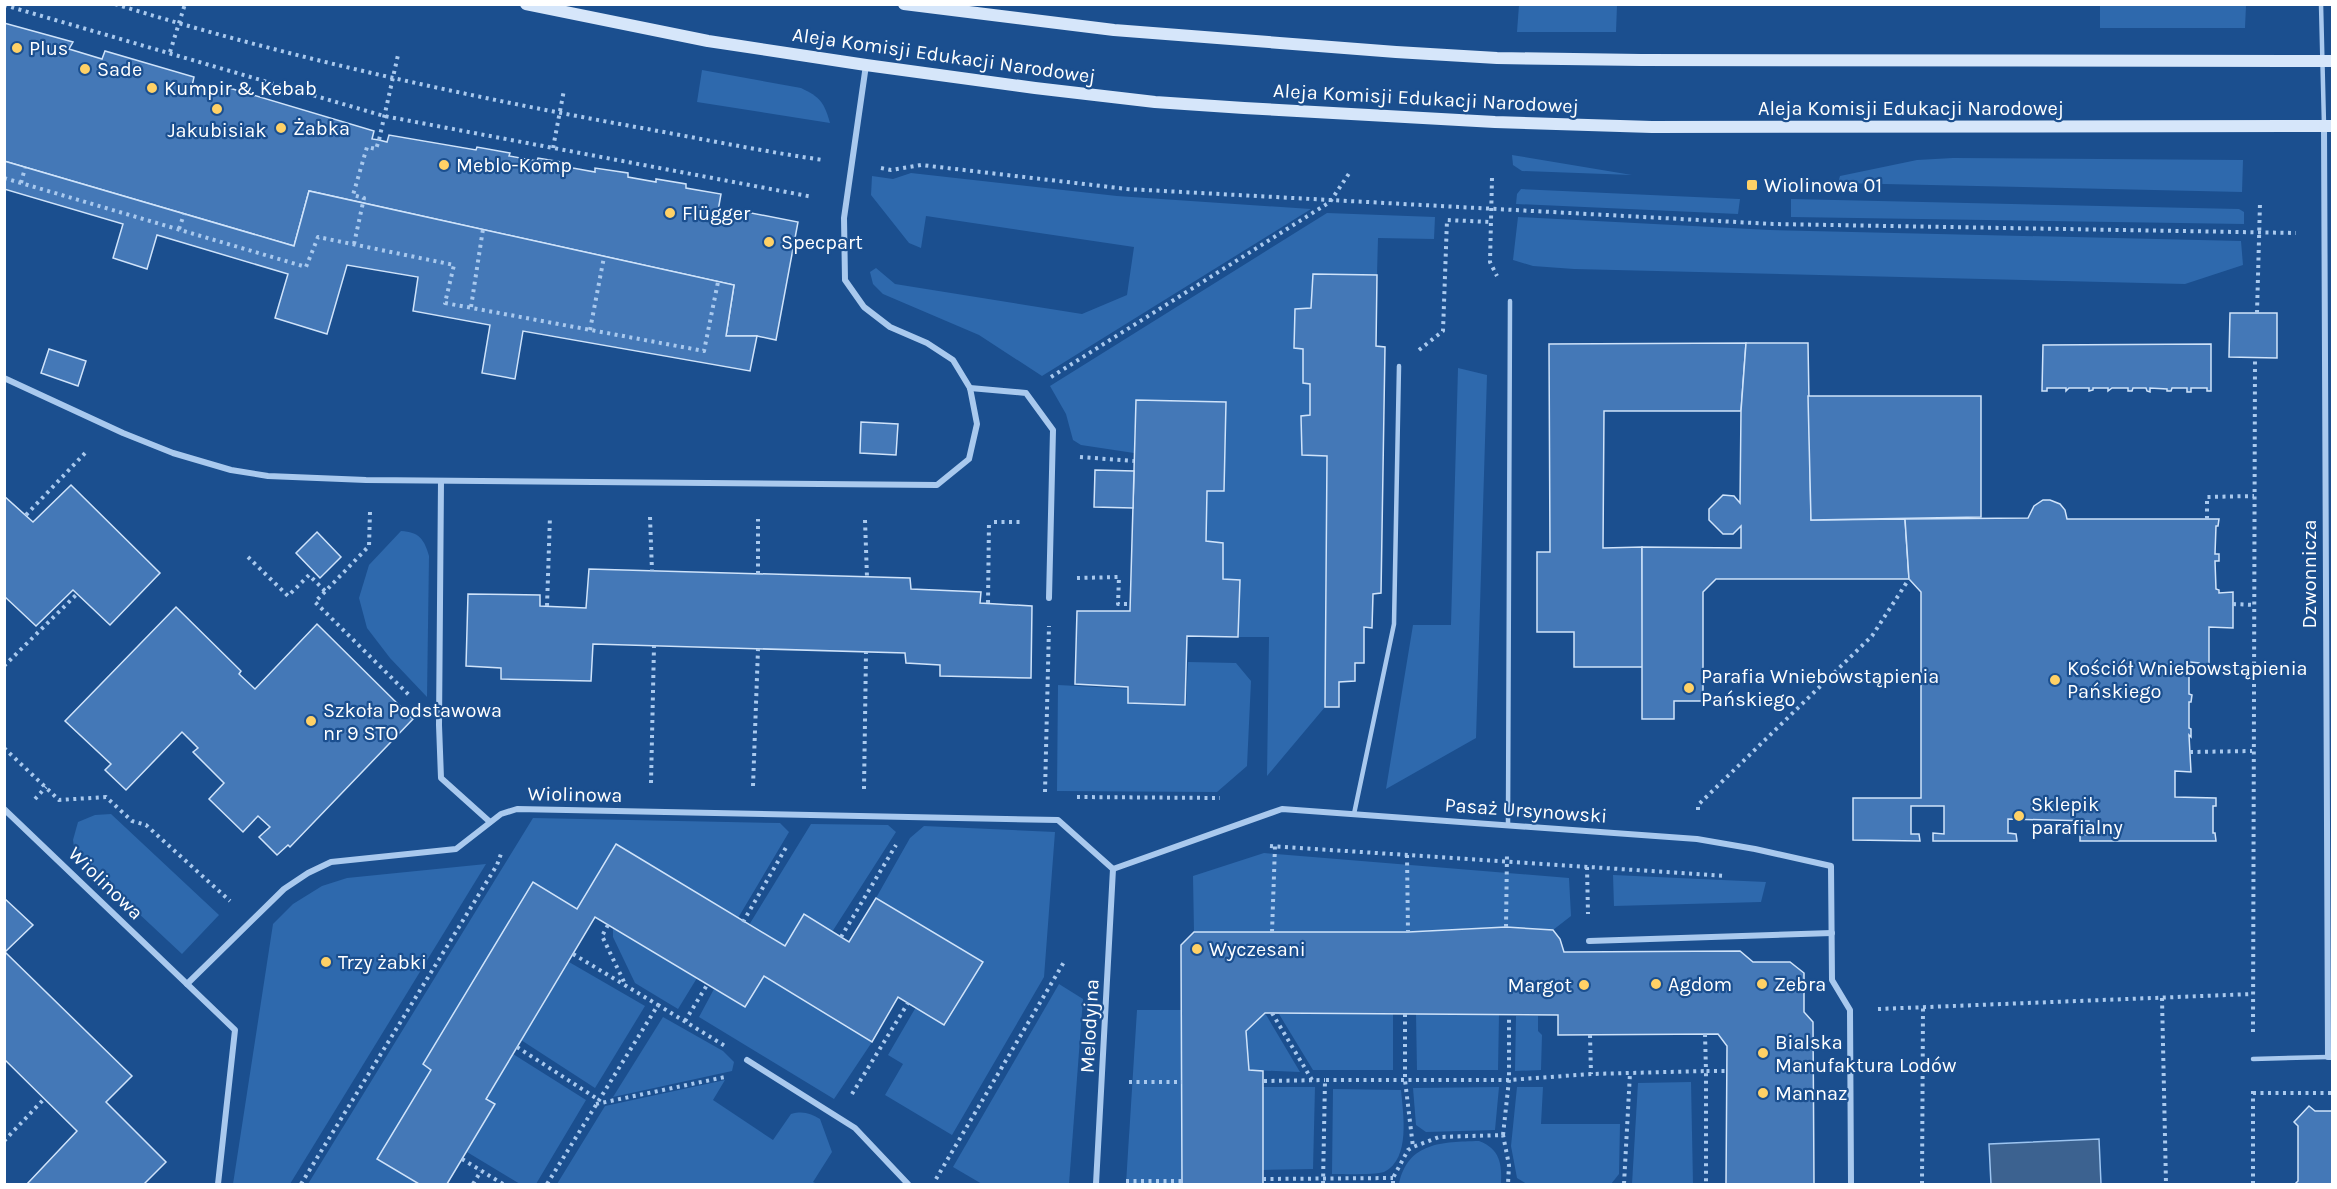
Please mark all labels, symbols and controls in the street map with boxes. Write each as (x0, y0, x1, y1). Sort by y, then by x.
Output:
street label: Aleja Komisji Edukacji Narodowej (791, 23, 1097, 88)
place label: Plus (29, 37, 68, 60)
marker: Plus (10, 41, 24, 55)
place label: Sade (97, 58, 142, 81)
marker: Sade (78, 62, 92, 76)
place label: Kumpir & Kebab (164, 77, 317, 100)
street label: Aleja Komisji Edukacji Narodowej (1273, 79, 1579, 118)
marker: Kumpir & Kebab (145, 81, 159, 95)
street label: Aleja Komisji Edukacji Narodowej (1758, 97, 2064, 120)
marker: Jakubisiak (210, 102, 224, 116)
place label: Żabka (293, 117, 350, 140)
place label: Jakubisiak (167, 119, 267, 142)
marker: Żabka (274, 121, 288, 135)
place label: Meblo-Komp (456, 154, 572, 177)
marker: Meblo-Komp (437, 158, 451, 172)
place label: Wiolinowa 01 (1764, 174, 1882, 197)
marker: Wiolinowa 01 (1745, 178, 1759, 192)
place label: Flügger (682, 202, 751, 225)
marker: Flügger (663, 206, 677, 220)
place label: Specpart (781, 231, 863, 254)
marker: Specpart (762, 235, 776, 249)
street label: Dzwonnicza (2298, 519, 2321, 629)
place label: Kościół Wniebowstąpienia Pańskiego (2067, 657, 2308, 703)
place label: Parafia Wniebowstąpienia Pańskiego (1701, 665, 1939, 711)
marker: Kościół Wniebowstąpienia Pańskiego (2048, 673, 2062, 687)
marker: Parafia Wniebowstąpienia Pańskiego (1682, 681, 1696, 695)
place label: Szkoła Podstawowa nr 9 STO (323, 699, 502, 745)
marker: Szkoła Podstawowa nr 9 STO (304, 714, 318, 728)
street label: Wiolinowa (527, 782, 623, 807)
street label: Pasaż Ursynowski (1444, 793, 1608, 828)
place label: Sklepik parafialny (2031, 793, 2123, 839)
marker: Sklepik parafialny (2012, 809, 2026, 823)
street label: Wiolinowa (64, 842, 148, 925)
place label: Wyczesani (1209, 938, 1306, 961)
marker: Wyczesani (1190, 942, 1204, 956)
place label: Trzy żabki (338, 951, 427, 974)
marker: Trzy żabki (319, 955, 333, 969)
place label: Agdom (1668, 973, 1732, 996)
place label: Zebra (1774, 973, 1826, 996)
place label: Margot (1507, 974, 1572, 997)
marker: Agdom (1649, 977, 1663, 991)
marker: Zebra (1755, 977, 1769, 991)
street label: Melodyjna (1076, 978, 1103, 1074)
marker: Margot (1577, 978, 1591, 992)
place label: Bialska Manufaktura Lodów (1775, 1031, 1957, 1077)
marker: Bialska Manufaktura Lodów (1756, 1046, 1770, 1060)
place label: Mannaz (1775, 1082, 1848, 1105)
marker: Mannaz (1756, 1086, 1770, 1100)

